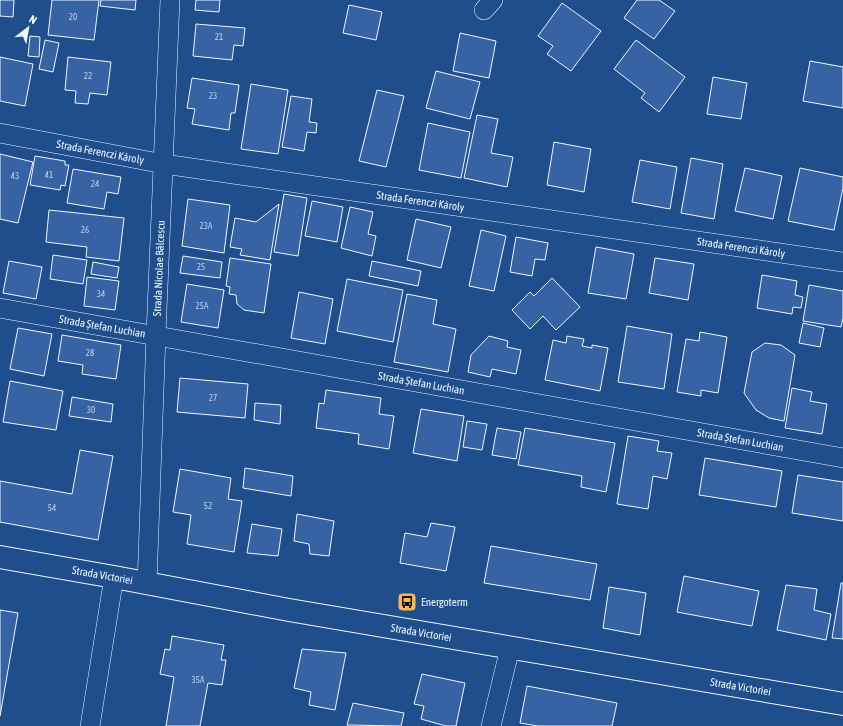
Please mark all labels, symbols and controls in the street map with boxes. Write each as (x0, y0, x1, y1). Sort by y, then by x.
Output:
north arrow (8, 8, 48, 48)
house number: 20 (69, 12, 77, 22)
text: N (27, 13, 39, 26)
house number: 21 (215, 32, 223, 42)
house number: 22 (84, 71, 92, 81)
house number: 23 (209, 91, 217, 101)
street label: Strada Ferenczi Károly (55, 138, 145, 166)
house number: 41 (45, 170, 53, 180)
house number: 43 (11, 171, 19, 181)
house number: 24 (91, 179, 99, 189)
street label: Strada Ferenczi Károly (376, 189, 466, 213)
street label: Strada Nicolae Bălcescu (151, 220, 167, 317)
house number: 23A (200, 221, 213, 231)
house number: 26 (81, 225, 89, 235)
street label: Strada Ferenczi Károly (696, 235, 786, 260)
house number: 25 (197, 262, 205, 272)
house number: 34 (97, 289, 105, 299)
house number: 25A (196, 301, 209, 311)
street label: Strada Ștefan Luchian (58, 313, 147, 340)
house number: 28 (86, 348, 94, 358)
street label: Strada Ștefan Luchian (377, 369, 466, 397)
house number: 27 (209, 393, 217, 403)
house number: 30 (87, 405, 95, 415)
street label: Strada Ștefan Luchian (696, 426, 785, 453)
house number: 52 (204, 501, 212, 511)
house number: 54 (48, 503, 56, 513)
street label: Strada Victoriei (71, 564, 134, 586)
bus stop icon: Energoterm (396, 591, 418, 613)
place label: Energoterm (421, 596, 468, 608)
street label: Strada Victoriei (390, 621, 453, 643)
house number: 35A (192, 675, 205, 685)
street label: Strada Victoriei (709, 676, 772, 698)

